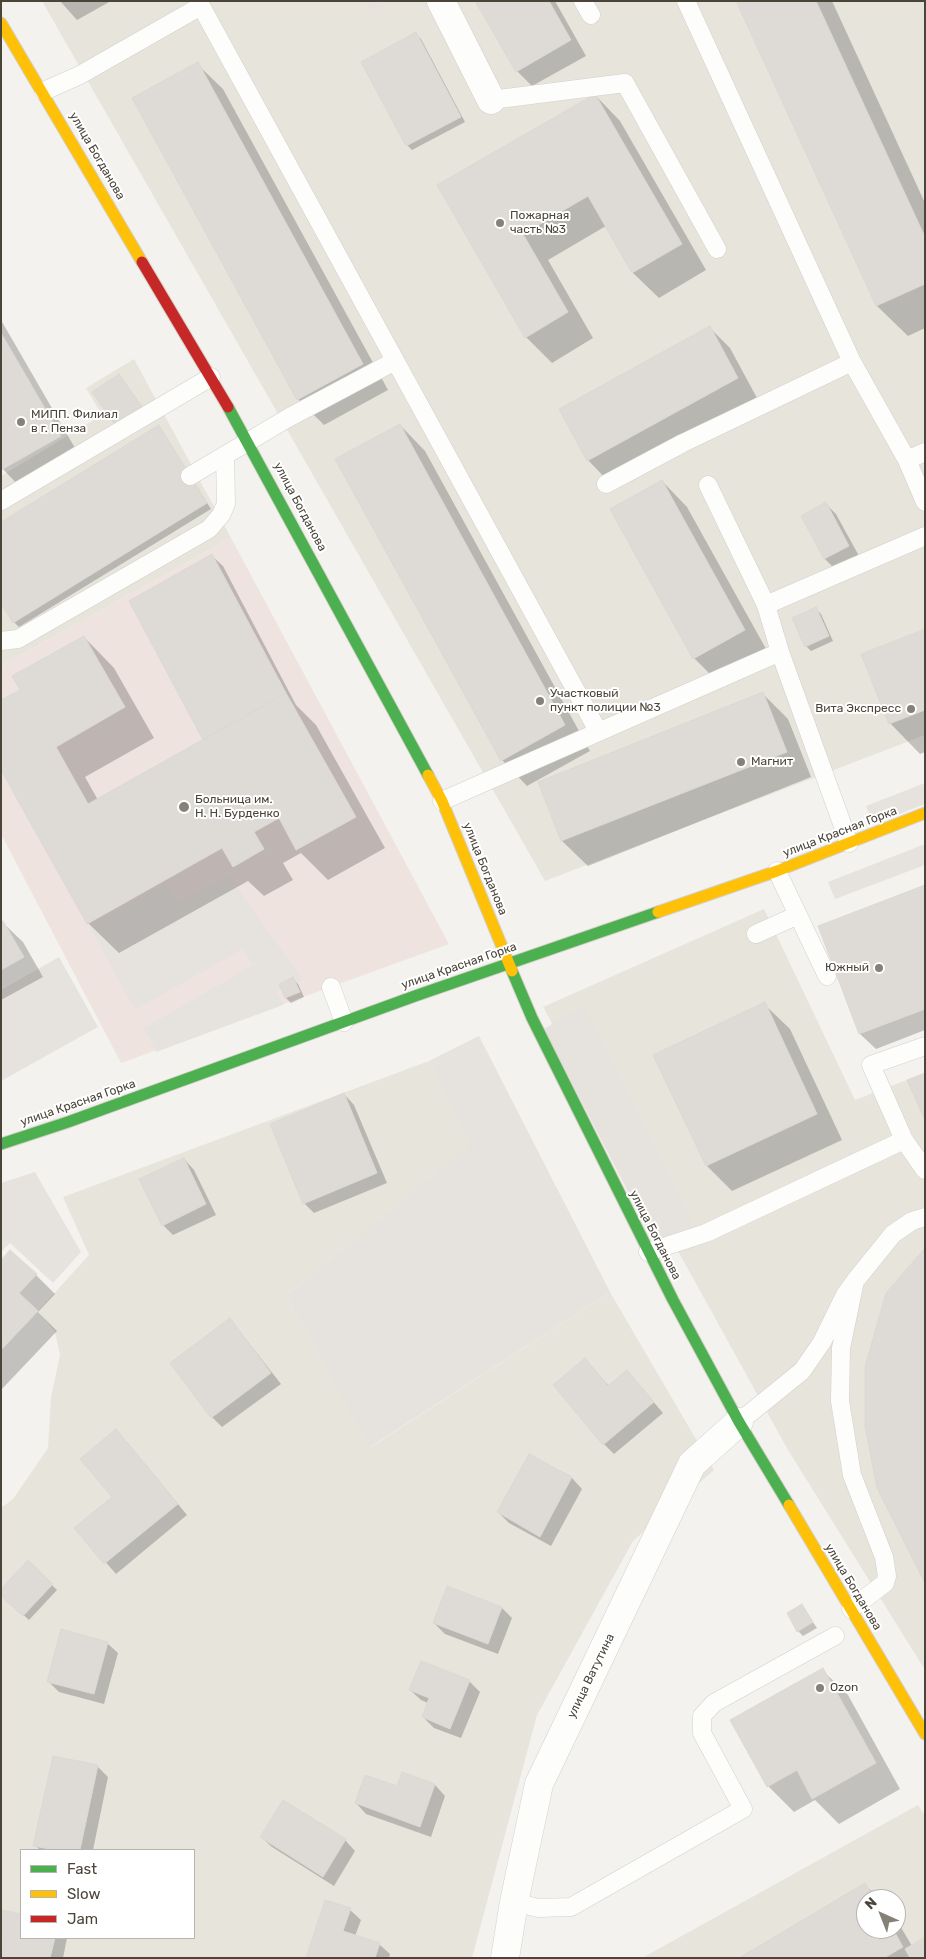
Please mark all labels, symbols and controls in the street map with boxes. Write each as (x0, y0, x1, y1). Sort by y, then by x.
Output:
street label: улица Богданова (66, 110, 128, 202)
place label: Пожарная часть №3 (510, 209, 569, 237)
marker: Пожарная часть №3 (494, 217, 506, 229)
place label: МИПП. Филиал в г. Пенза (31, 408, 118, 436)
marker: МИПП. Филиал в г. Пенза (15, 416, 27, 428)
street label: улица Богданова (271, 460, 329, 554)
place label: Участковый пункт полиции №3 (550, 687, 661, 715)
marker: Участковый пункт полиции №3 (534, 695, 546, 707)
place label: Вита Экспресс (815, 702, 901, 716)
marker: Вита Экспресс (905, 703, 917, 715)
place label: Магнит (751, 755, 793, 769)
marker: Магнит (735, 756, 747, 768)
place label: Больница им. Н. Н. Бурденко (195, 793, 280, 821)
marker: Больница им. Н. Н. Бурденко (177, 800, 191, 814)
street label: улица Красная Горка (781, 804, 899, 860)
street label: улица Богданова (460, 821, 510, 917)
street label: улица Красная Горка (400, 940, 518, 992)
place label: Южный (825, 961, 869, 975)
marker: Южный (873, 962, 885, 974)
street label: улица Красная Горка (19, 1077, 137, 1129)
street label: улица Богданова (626, 1188, 684, 1282)
street label: улица Богданова (821, 1541, 885, 1633)
street label: улица Ватутина (564, 1631, 618, 1721)
place label: Ozon (830, 1681, 858, 1695)
marker: Ozon (814, 1682, 826, 1694)
legend (20, 1849, 195, 1939)
text: Fast (67, 1860, 97, 1878)
text: Slow (67, 1885, 100, 1903)
north arrow (856, 1889, 906, 1939)
text: N (861, 1894, 880, 1913)
text: Jam (67, 1910, 98, 1928)

